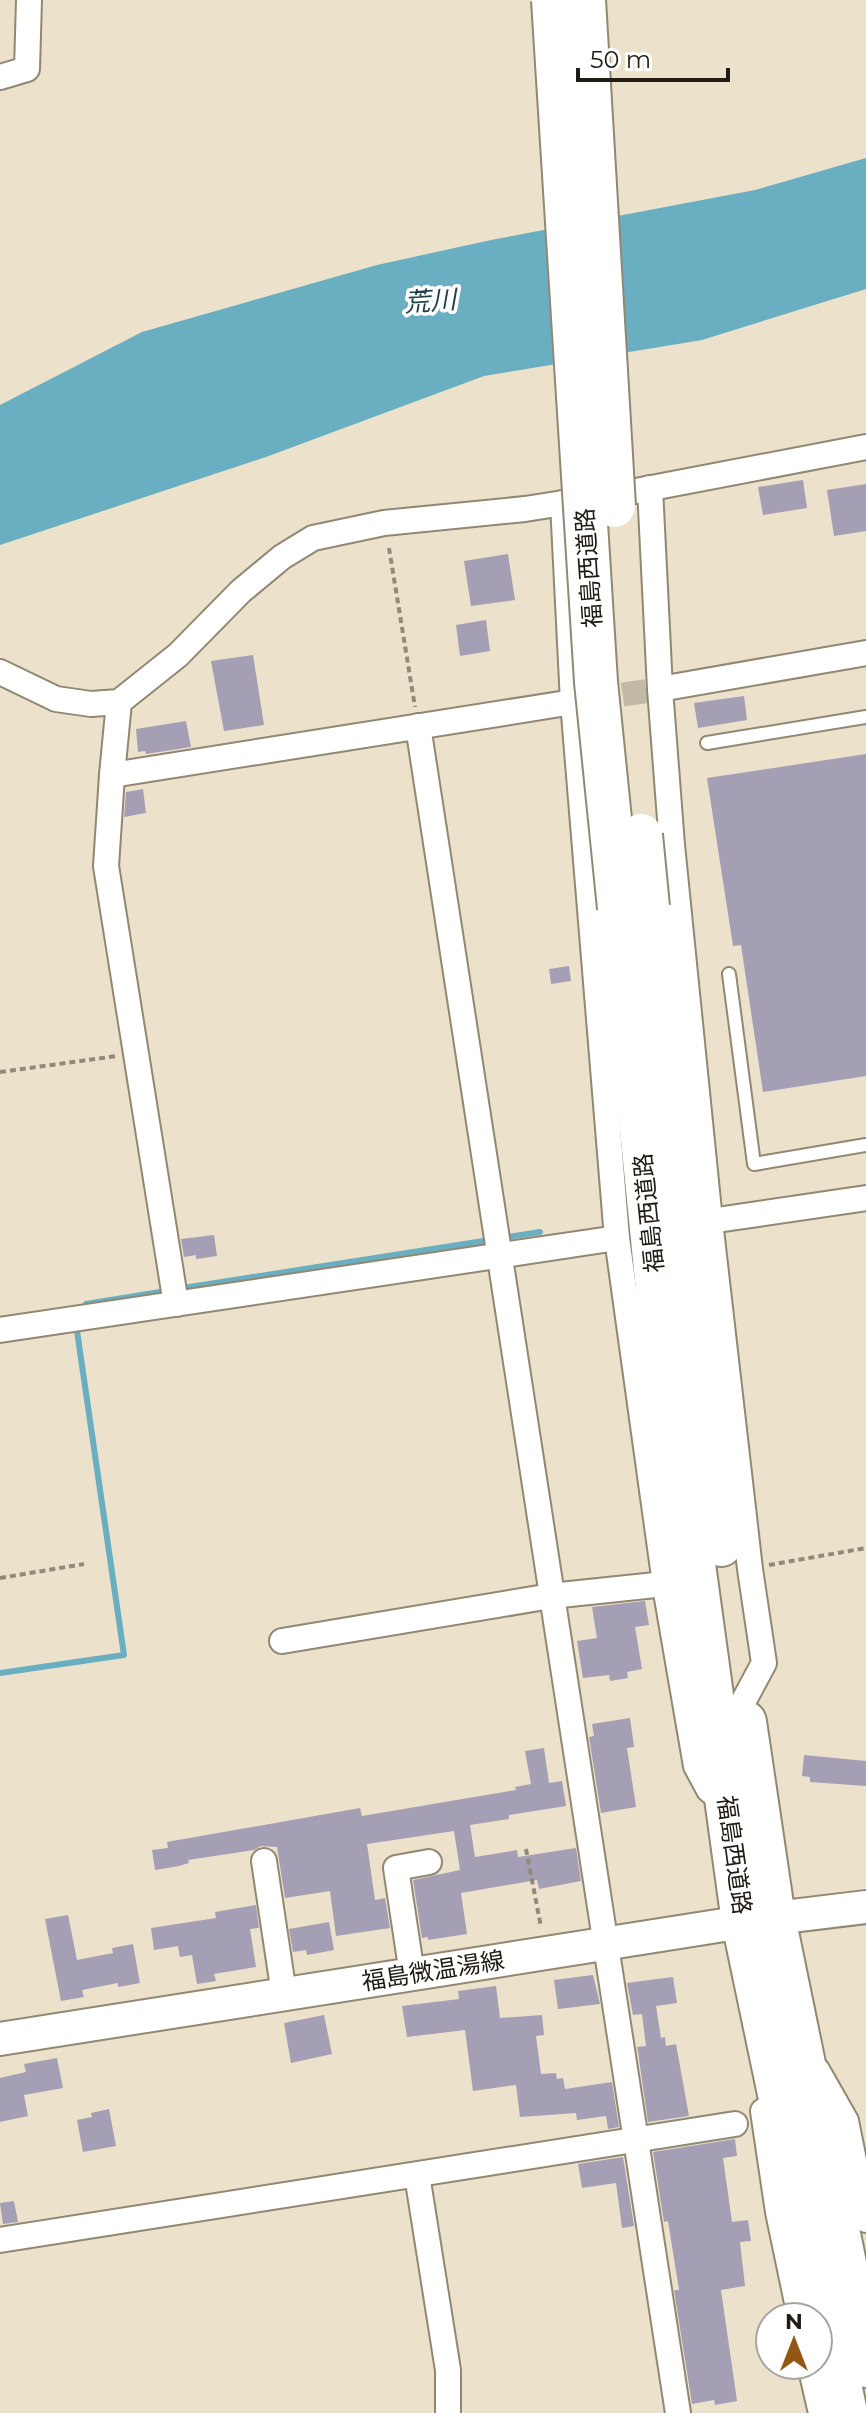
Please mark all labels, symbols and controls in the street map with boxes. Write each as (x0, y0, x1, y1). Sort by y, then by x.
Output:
scale bar (578, 32, 728, 82)
text: 50 m (590, 45, 651, 74)
water label: 荒川 (403, 283, 460, 319)
street label: 福島西道路 (570, 507, 607, 629)
street label: 福島西道路 (628, 1152, 669, 1274)
street label: 福島西道路 (712, 1793, 757, 1916)
street label: 福島微温湯線 (360, 1945, 506, 1996)
north arrow (754, 2301, 834, 2381)
text: N (785, 2308, 803, 2335)

